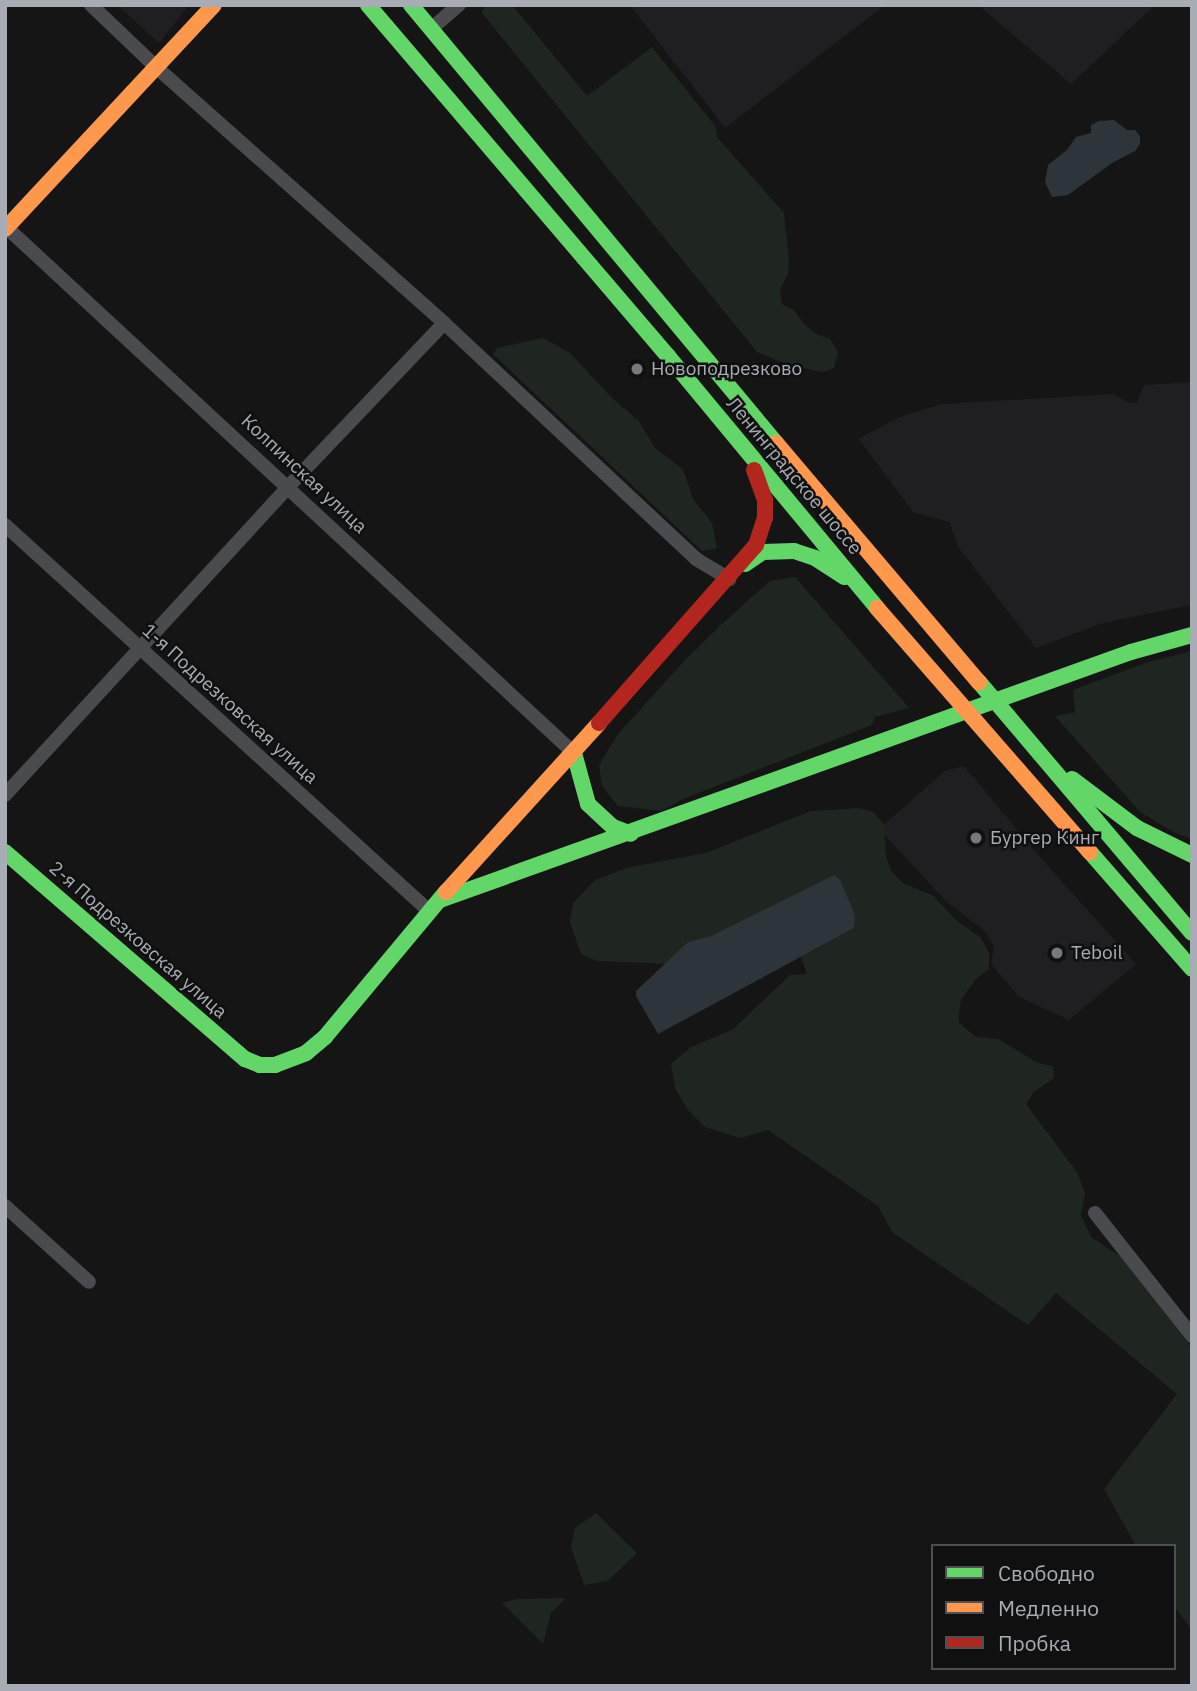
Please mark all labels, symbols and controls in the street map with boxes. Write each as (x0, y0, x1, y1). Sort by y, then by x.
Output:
place label: Новоподрезково (651, 358, 802, 380)
marker: Новоподрезково (629, 361, 645, 377)
street label: Ленинградское шоссе (721, 393, 867, 559)
street label: Колпинская улица (236, 410, 372, 538)
street label: 1-я Подрезковская улица (138, 619, 322, 789)
place label: Бургер Кинг (990, 827, 1099, 849)
marker: Бургер Кинг (968, 830, 984, 846)
street label: 2-я Подрезковская улица (44, 856, 232, 1024)
place label: Teboil (1071, 942, 1123, 964)
marker: Teboil (1049, 945, 1065, 961)
legend (931, 1544, 1176, 1670)
text: Свободно (998, 1559, 1095, 1587)
text: Медленно (998, 1594, 1099, 1622)
text: Пробка (998, 1629, 1071, 1657)

